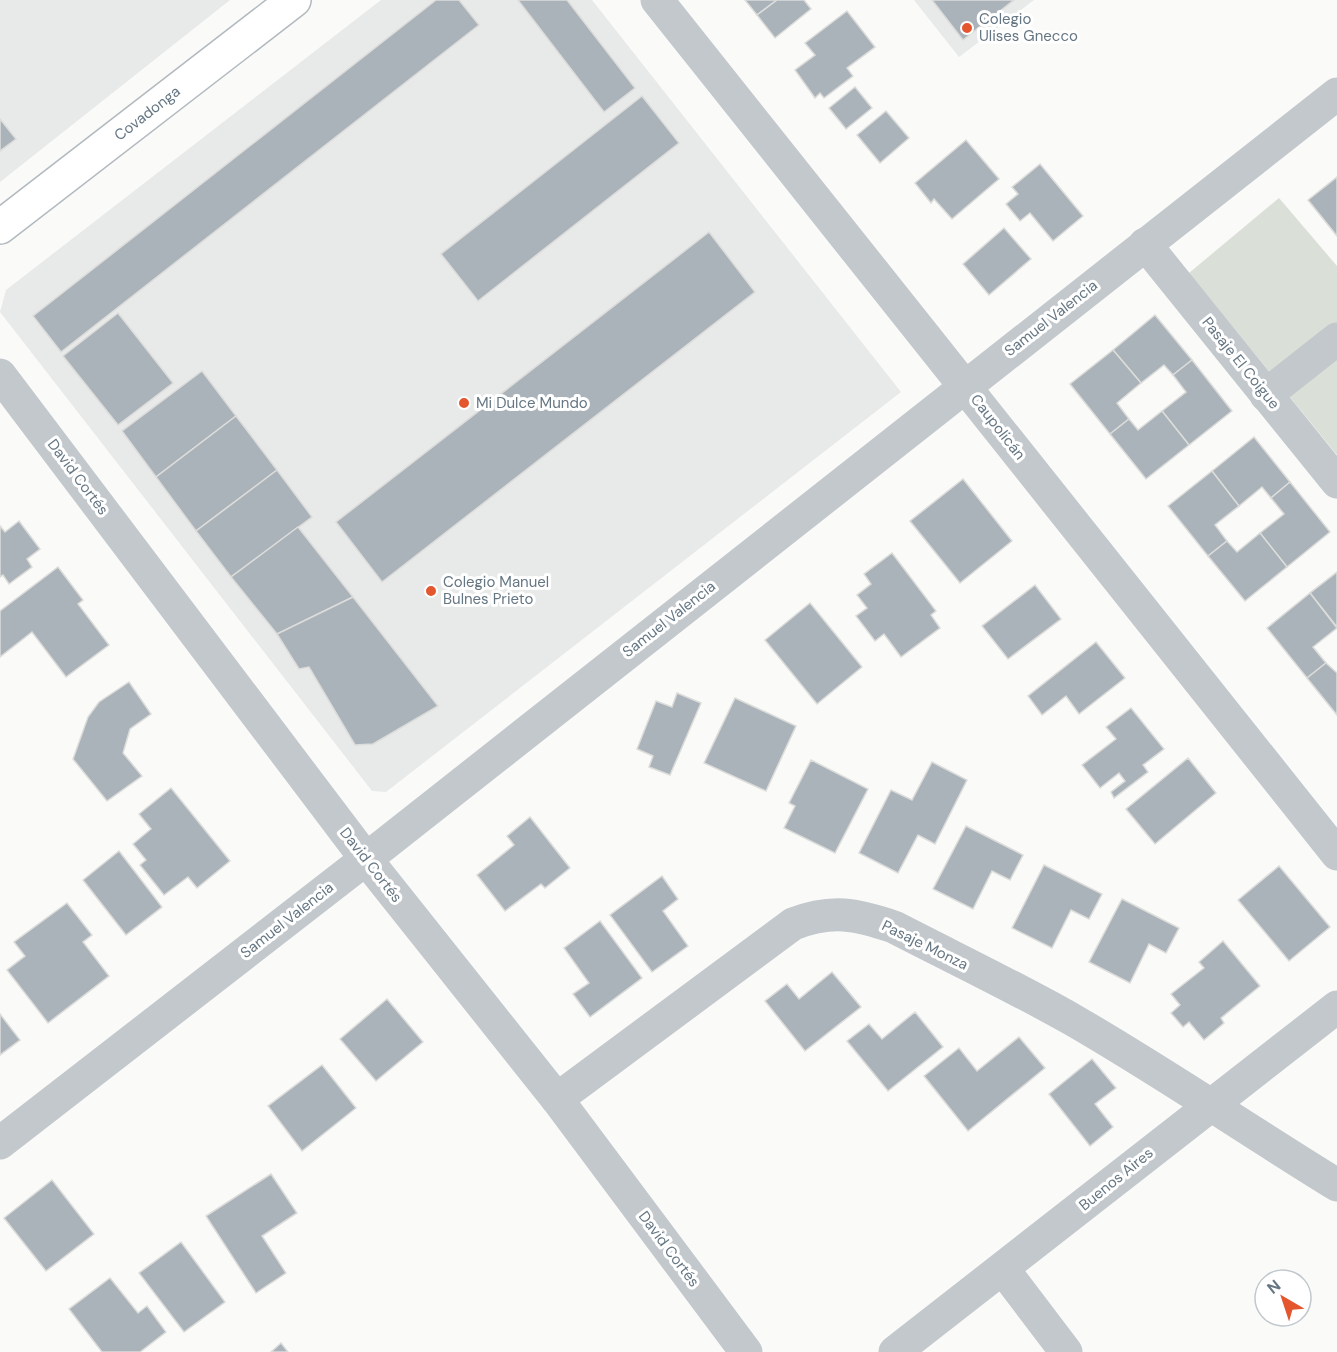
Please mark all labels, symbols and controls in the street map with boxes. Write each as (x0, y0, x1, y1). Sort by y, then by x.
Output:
place label: Colegio Ulises Gnecco (979, 9, 1078, 46)
marker: Colegio Ulises Gnecco (960, 21, 974, 35)
street label: Covadonga (110, 81, 184, 145)
street label: Samuel Valencia (1000, 275, 1102, 361)
street label: Pasaje El Coigue (1198, 313, 1284, 413)
street label: Caupolicán (966, 390, 1030, 464)
place label: Mi Dulce Mundo (476, 393, 588, 413)
marker: Mi Dulce Mundo (457, 396, 471, 410)
street label: David Cortés (43, 435, 113, 519)
place label: Colegio Manuel Bulnes Prieto (443, 572, 549, 609)
street label: Samuel Valencia (618, 576, 720, 662)
marker: Colegio Manuel Bulnes Prieto (424, 584, 438, 598)
street label: David Cortés (335, 823, 407, 907)
street label: Samuel Valencia (236, 877, 338, 963)
street label: Pasaje Monza (879, 916, 971, 974)
street label: Buenos Aires (1075, 1143, 1157, 1215)
street label: David Cortés (634, 1207, 704, 1291)
north arrow (1253, 1268, 1313, 1328)
text: N (1263, 1275, 1285, 1299)

